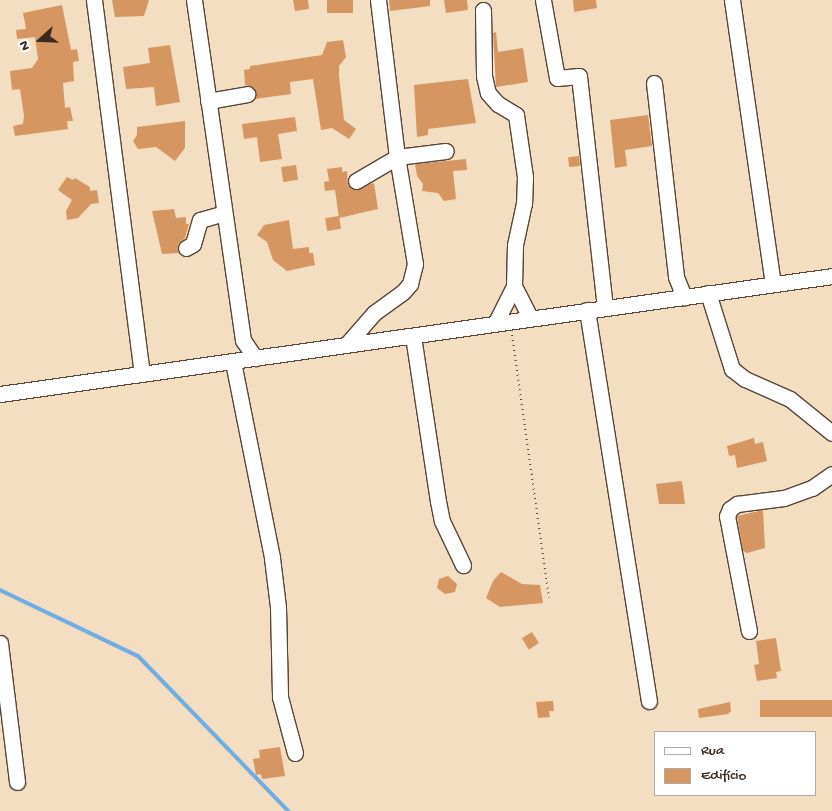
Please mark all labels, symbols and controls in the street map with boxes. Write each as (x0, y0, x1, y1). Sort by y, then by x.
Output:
north arrow (15, 15, 65, 65)
text: N (16, 38, 35, 53)
legend (654, 731, 817, 796)
text: Rua (701, 742, 724, 760)
text: Edifício (701, 767, 746, 785)

